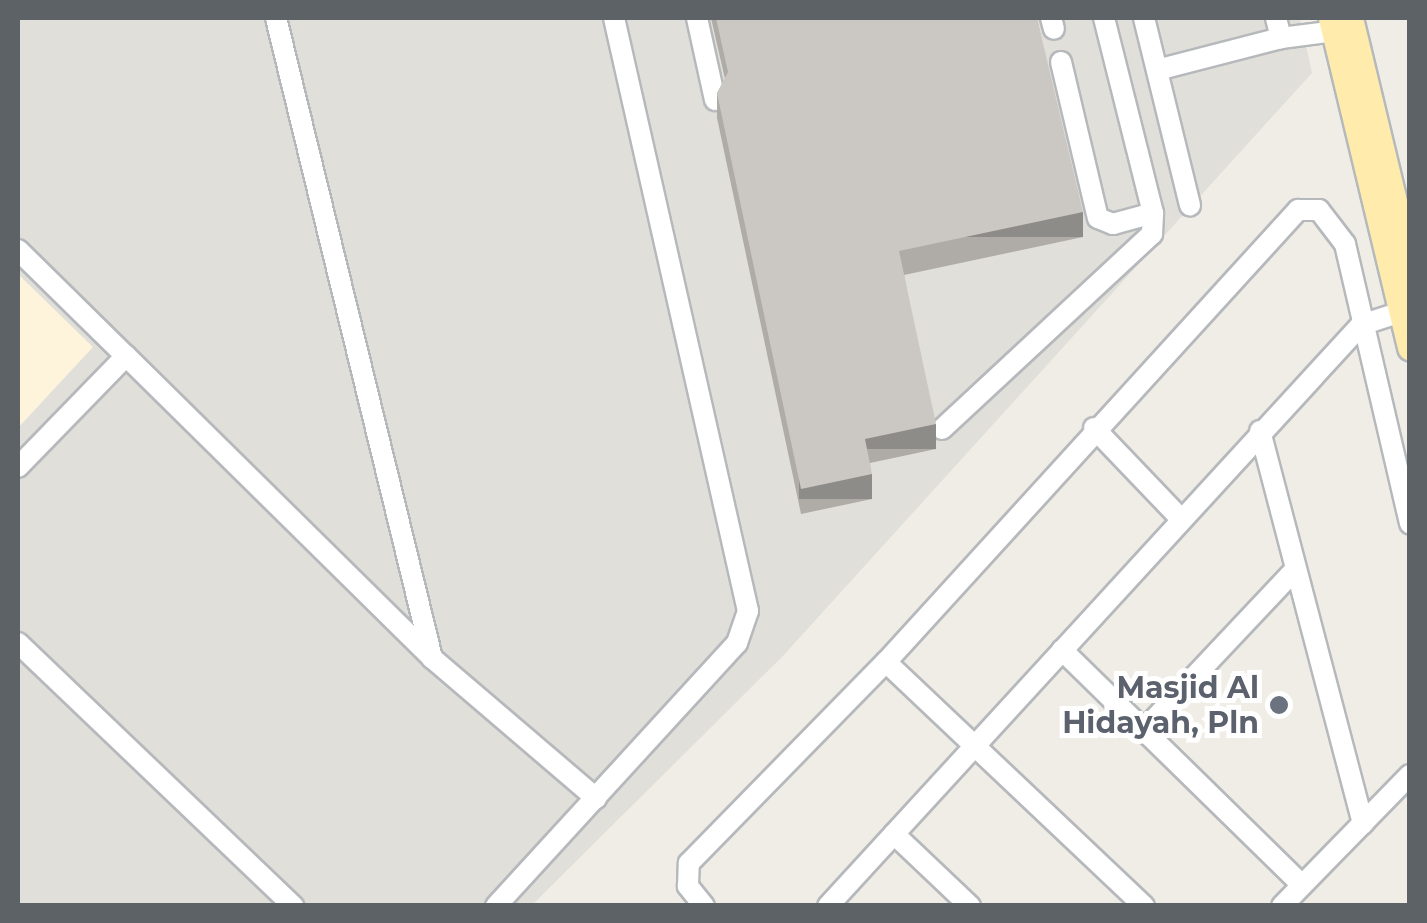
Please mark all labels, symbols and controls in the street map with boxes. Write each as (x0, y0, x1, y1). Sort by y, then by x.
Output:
place label: Masjid Al Hidayah, Pln (1062, 670, 1259, 740)
marker: Masjid Al Hidayah, Pln (1268, 694, 1290, 716)

